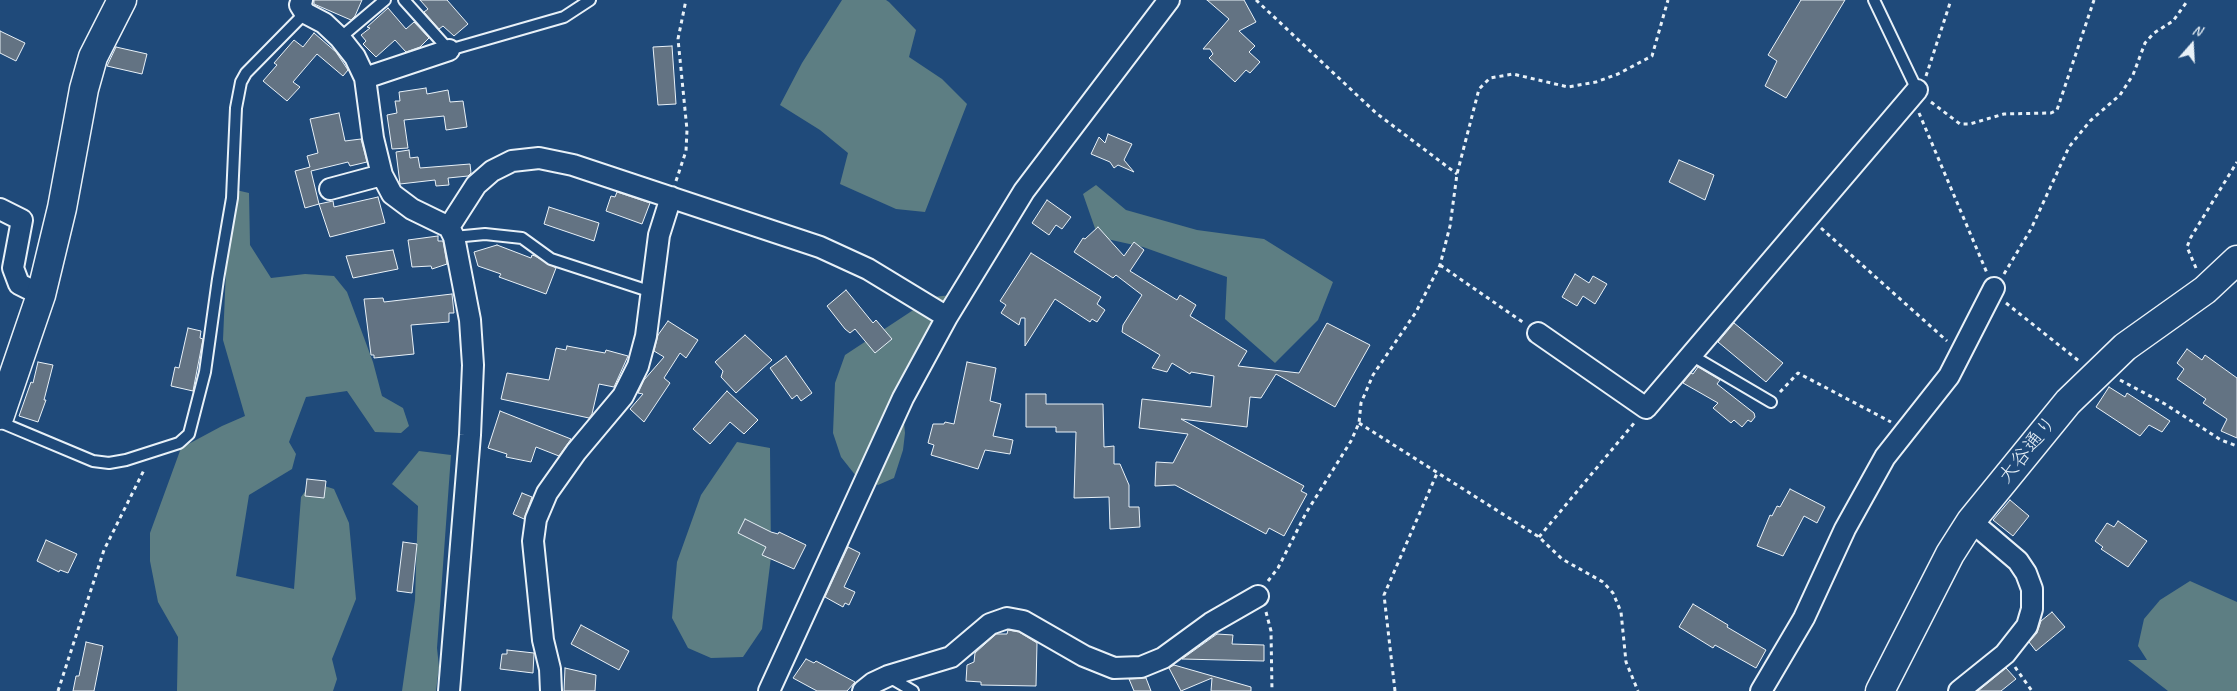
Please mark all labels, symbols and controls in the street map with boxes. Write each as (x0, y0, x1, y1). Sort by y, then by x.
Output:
north arrow (2167, 20, 2217, 70)
text: N (2190, 21, 2204, 40)
street label: 大谷通り (1994, 411, 2062, 489)

